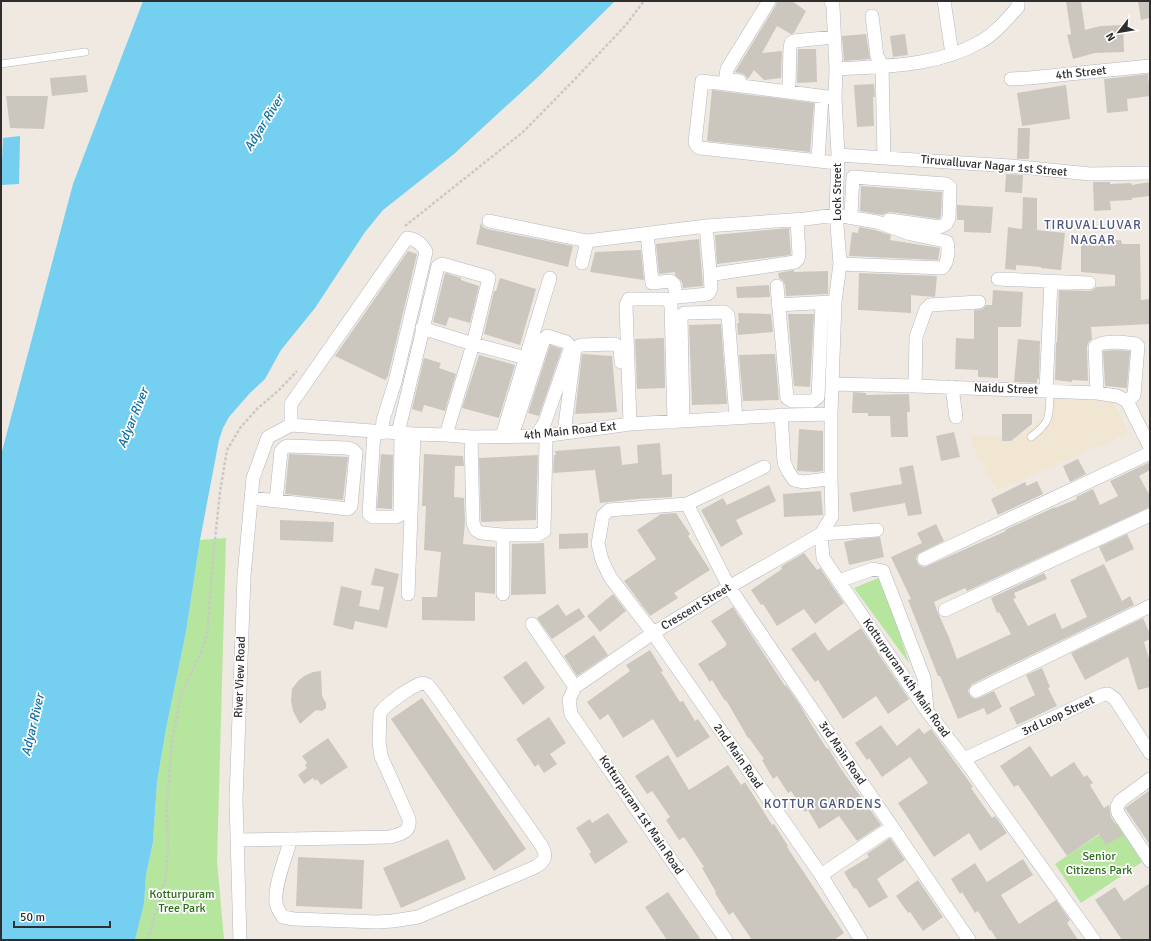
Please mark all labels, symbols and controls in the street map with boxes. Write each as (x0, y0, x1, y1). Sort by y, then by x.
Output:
north arrow (1099, 12, 1139, 52)
text: N (1103, 30, 1118, 44)
street label: 4th Street (1055, 63, 1107, 83)
water label: Adyar River (240, 90, 289, 154)
street label: Tiruvalluvar Nagar 1st Street (920, 152, 1068, 180)
street label: Lock Street (830, 163, 845, 221)
district label: TIRUVALLUVAR NAGAR (1044, 217, 1142, 248)
street label: Naidu Street (974, 380, 1038, 398)
water label: Adyar River (114, 384, 153, 450)
street label: 4th Main Road Ext (523, 419, 617, 443)
street label: Crescent Street (658, 580, 734, 634)
street label: Kotturpuram 4th Main Road (859, 616, 953, 740)
street label: River View Road (231, 636, 249, 718)
water label: Adyar River (18, 690, 48, 758)
street label: 3rd Loop Street (1019, 693, 1097, 739)
street label: 3rd Main Road (815, 718, 869, 788)
street label: 2nd Main Road (710, 721, 766, 791)
street label: Kotturpuram 1st Main Road (595, 753, 687, 877)
district label: KOTTUR GARDENS (764, 796, 882, 812)
park label: Senior Citizens Park (1066, 849, 1132, 878)
park label: Kotturpuram Tree Park (149, 887, 215, 916)
scale bar (14, 903, 110, 929)
text: 50 m (20, 910, 45, 925)

